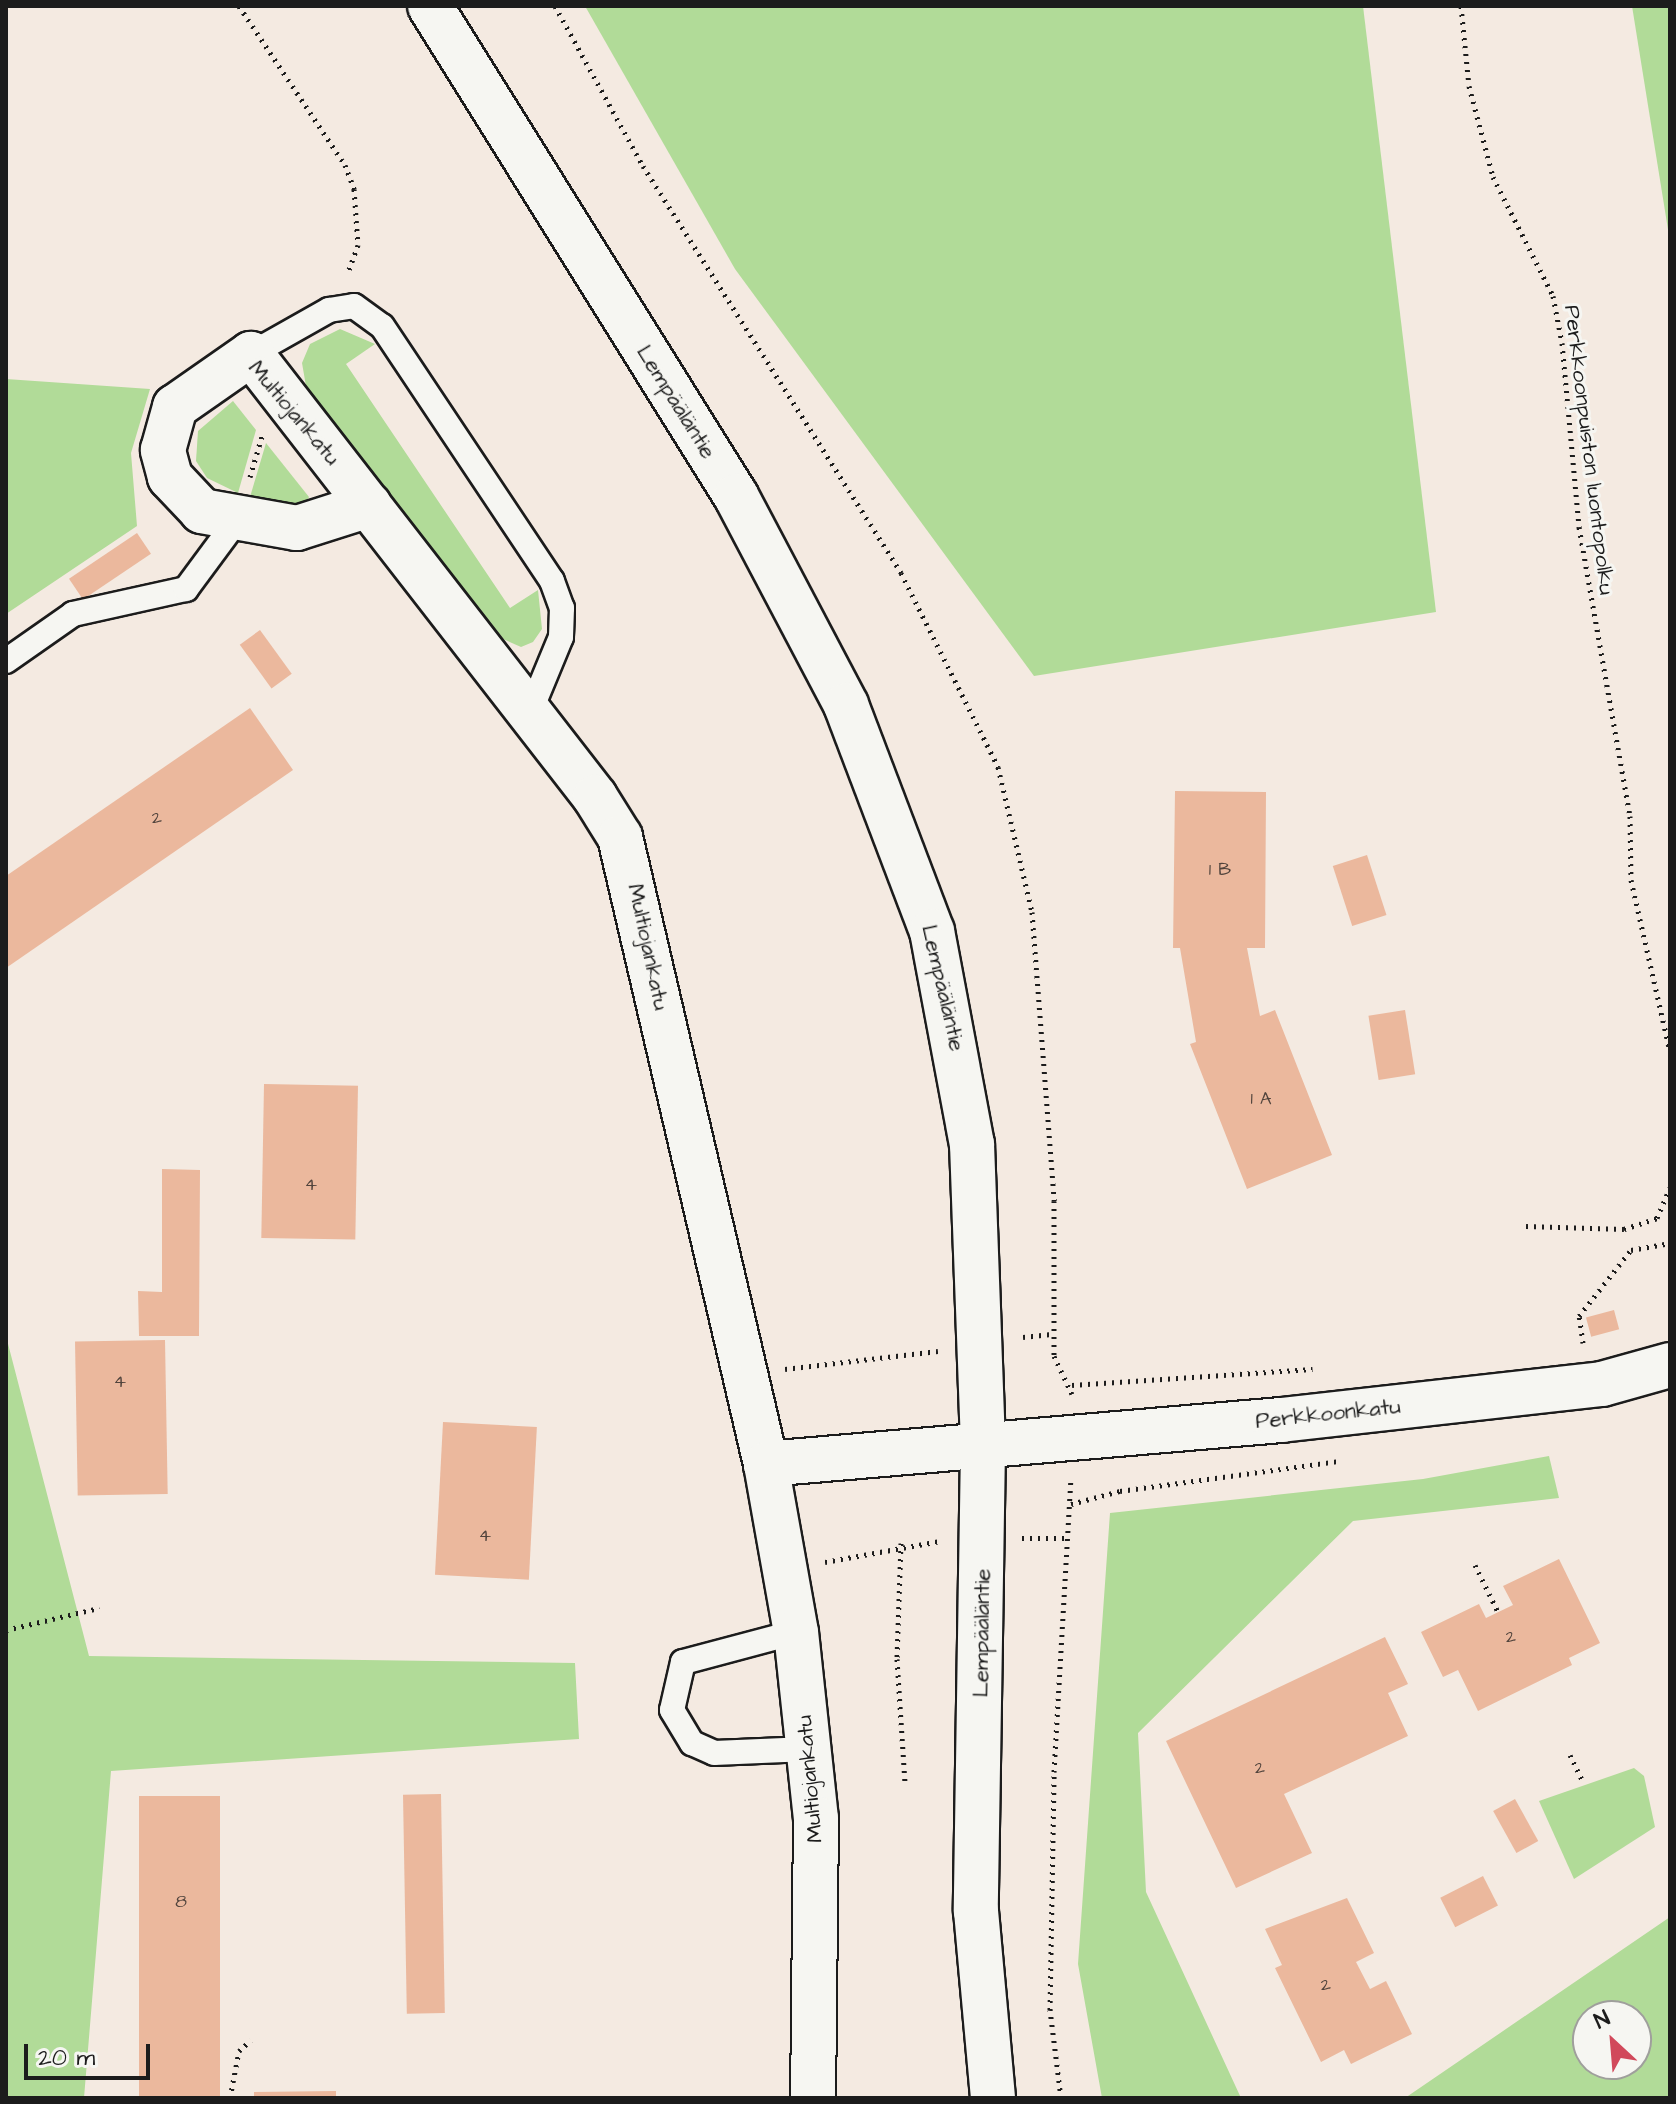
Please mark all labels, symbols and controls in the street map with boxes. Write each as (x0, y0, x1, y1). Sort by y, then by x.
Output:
street label: Perkkoonpuiston luontopolku (1558, 304, 1620, 596)
street label: Lempääläntie (631, 340, 721, 464)
street label: Multiojankatu (243, 355, 345, 471)
house number: 2 (152, 807, 162, 829)
house number: 1 B (1209, 859, 1231, 881)
street label: Multiojankatu (622, 882, 674, 1012)
street label: Lempääläntie (916, 922, 970, 1054)
house number: 1 A (1250, 1088, 1272, 1110)
house number: 4 (305, 1174, 317, 1196)
house number: 4 (114, 1371, 126, 1393)
street label: Perkkoonkatu (1254, 1393, 1402, 1435)
house number: 4 (479, 1525, 491, 1547)
street label: Lempääläntie (968, 1568, 996, 1698)
house number: 2 (1506, 1626, 1516, 1648)
street label: Multiojankatu (791, 1714, 829, 1844)
house number: 2 (1255, 1757, 1265, 1779)
house number: 8 (175, 1891, 187, 1913)
house number: 2 (1321, 1974, 1331, 1996)
north arrow (1572, 2000, 1652, 2080)
text: N (1589, 2003, 1615, 2037)
scale bar (28, 2028, 154, 2078)
text: 20 m (38, 2041, 95, 2075)

